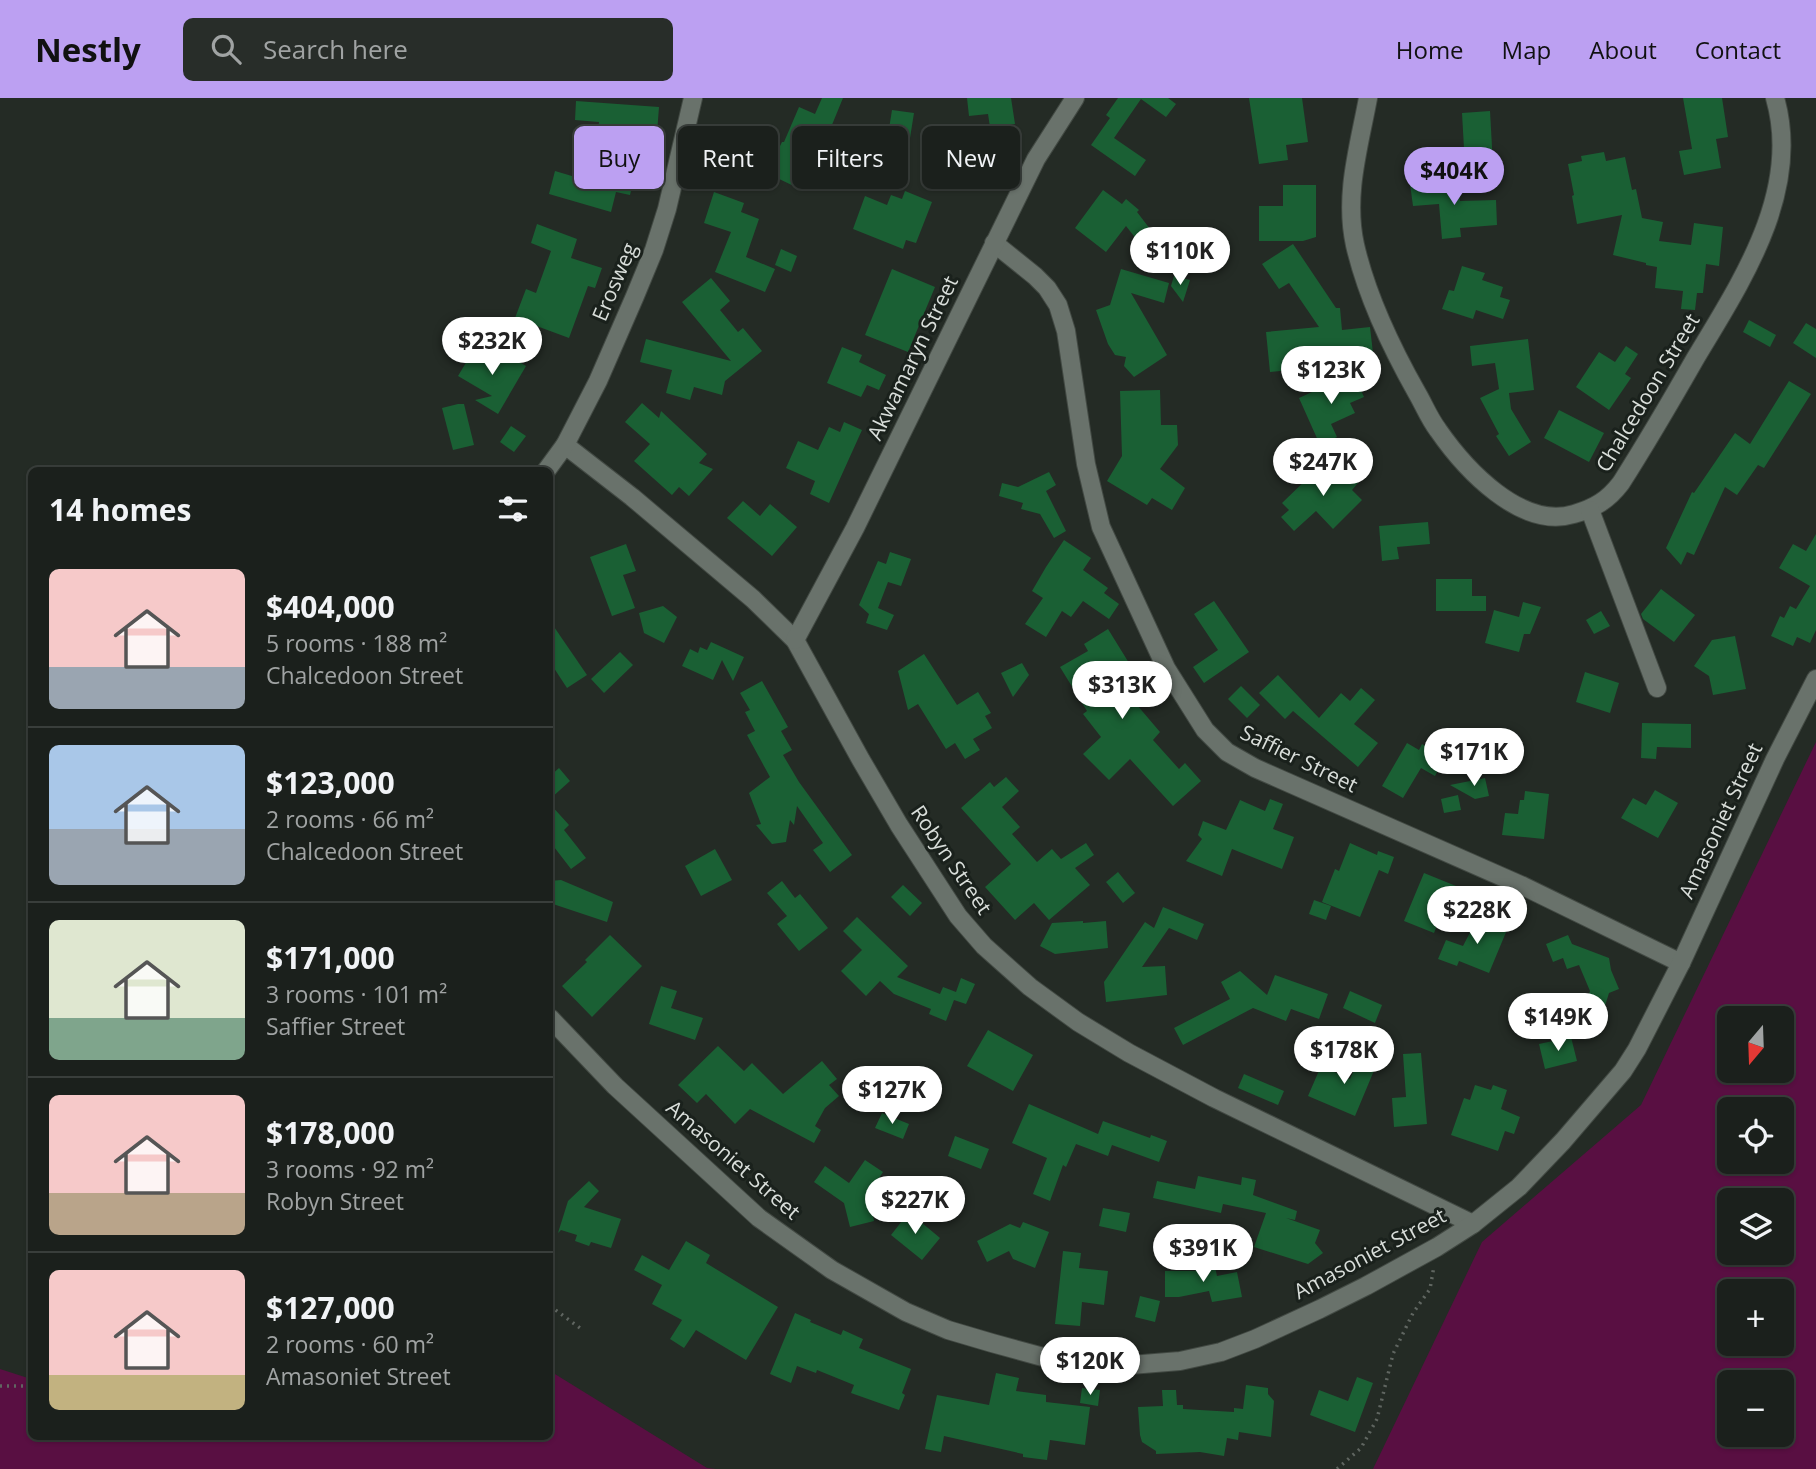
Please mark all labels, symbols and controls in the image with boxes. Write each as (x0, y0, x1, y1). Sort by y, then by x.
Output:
search box (183, 18, 673, 81)
text: Nestly (35, 27, 141, 72)
icon: search (207, 30, 245, 68)
text: Search here (263, 31, 408, 67)
text: Home (1396, 33, 1464, 66)
text: Map (1502, 33, 1551, 66)
text: About (1589, 33, 1657, 66)
text: Contact (1695, 33, 1781, 66)
chip: Buy (574, 126, 664, 189)
chip: Rent (678, 126, 778, 189)
chip: Filters (792, 126, 908, 189)
chip: New (922, 126, 1020, 189)
pin: $404K (1405, 148, 1503, 207)
text: $404K (1420, 154, 1488, 186)
pin: $110K (1131, 228, 1229, 287)
text: $110K (1146, 234, 1214, 266)
street label: Erosweg (585, 238, 643, 325)
street label: Akwamaryn Street (860, 271, 964, 444)
street label: Chalcedoon Street (1589, 308, 1706, 477)
pin: $232K (443, 317, 541, 377)
text: $232K (458, 324, 526, 356)
pin: $123K (1282, 346, 1380, 406)
text: $123K (1297, 353, 1365, 385)
pin: $247K (1274, 438, 1372, 498)
text: $247K (1289, 445, 1357, 477)
text: 14 homes (49, 489, 192, 530)
icon: filters (494, 490, 532, 528)
text: $404,000 (266, 586, 395, 627)
icon: home (105, 597, 189, 681)
text: 5 rooms · 188 m² (266, 627, 447, 659)
text: Chalcedoon Street (266, 659, 463, 691)
pin: $313K (1073, 662, 1171, 721)
text: $313K (1088, 668, 1156, 700)
street label: Saffier Street (1236, 718, 1363, 799)
pin: $171K (1425, 728, 1523, 788)
text: $171K (1440, 735, 1508, 767)
street label: Amasoniet Street (1672, 738, 1768, 903)
text: $123,000 (266, 762, 395, 803)
icon: home (105, 773, 189, 857)
street label: Robyn Street (905, 799, 999, 919)
text: 2 rooms · 66 m² (266, 803, 434, 835)
text: Chalcedoon Street (266, 835, 463, 867)
pin: $228K (1428, 886, 1526, 946)
text: $228K (1443, 893, 1511, 925)
text: $171,000 (266, 937, 395, 978)
icon: home (105, 948, 189, 1032)
text: 3 rooms · 101 m² (266, 978, 447, 1010)
pin: $149K (1509, 993, 1607, 1053)
text: $149K (1524, 1000, 1592, 1032)
north arrow (1717, 1006, 1794, 1083)
map controls (1717, 1006, 1794, 1447)
text: Saffier Street (266, 1010, 405, 1042)
pin: $178K (1295, 1026, 1393, 1086)
text: $178K (1310, 1033, 1378, 1065)
pin: $127K (843, 1066, 941, 1126)
text: $127K (858, 1073, 926, 1105)
street label: Amasoniet Street (661, 1093, 806, 1225)
button: locate (1717, 1097, 1794, 1174)
text: $178,000 (266, 1112, 395, 1153)
icon: home (105, 1123, 189, 1207)
text: 3 rooms · 92 m² (266, 1153, 434, 1185)
pin: $227K (866, 1176, 964, 1236)
text: $227K (881, 1183, 949, 1215)
text: Robyn Street (266, 1185, 404, 1217)
button: layers (1717, 1188, 1794, 1265)
street label: Amasoniet Street (1289, 1201, 1451, 1305)
pin: $391K (1154, 1224, 1252, 1284)
text: $391K (1169, 1231, 1237, 1263)
button: + (1717, 1279, 1794, 1356)
text: $127,000 (266, 1287, 395, 1328)
icon: home (105, 1298, 189, 1382)
text: 2 rooms · 60 m² (266, 1328, 434, 1360)
pin: $120K (1041, 1338, 1139, 1397)
text: $120K (1056, 1344, 1124, 1376)
text: Amasoniet Street (266, 1360, 451, 1392)
button: − (1717, 1370, 1794, 1447)

